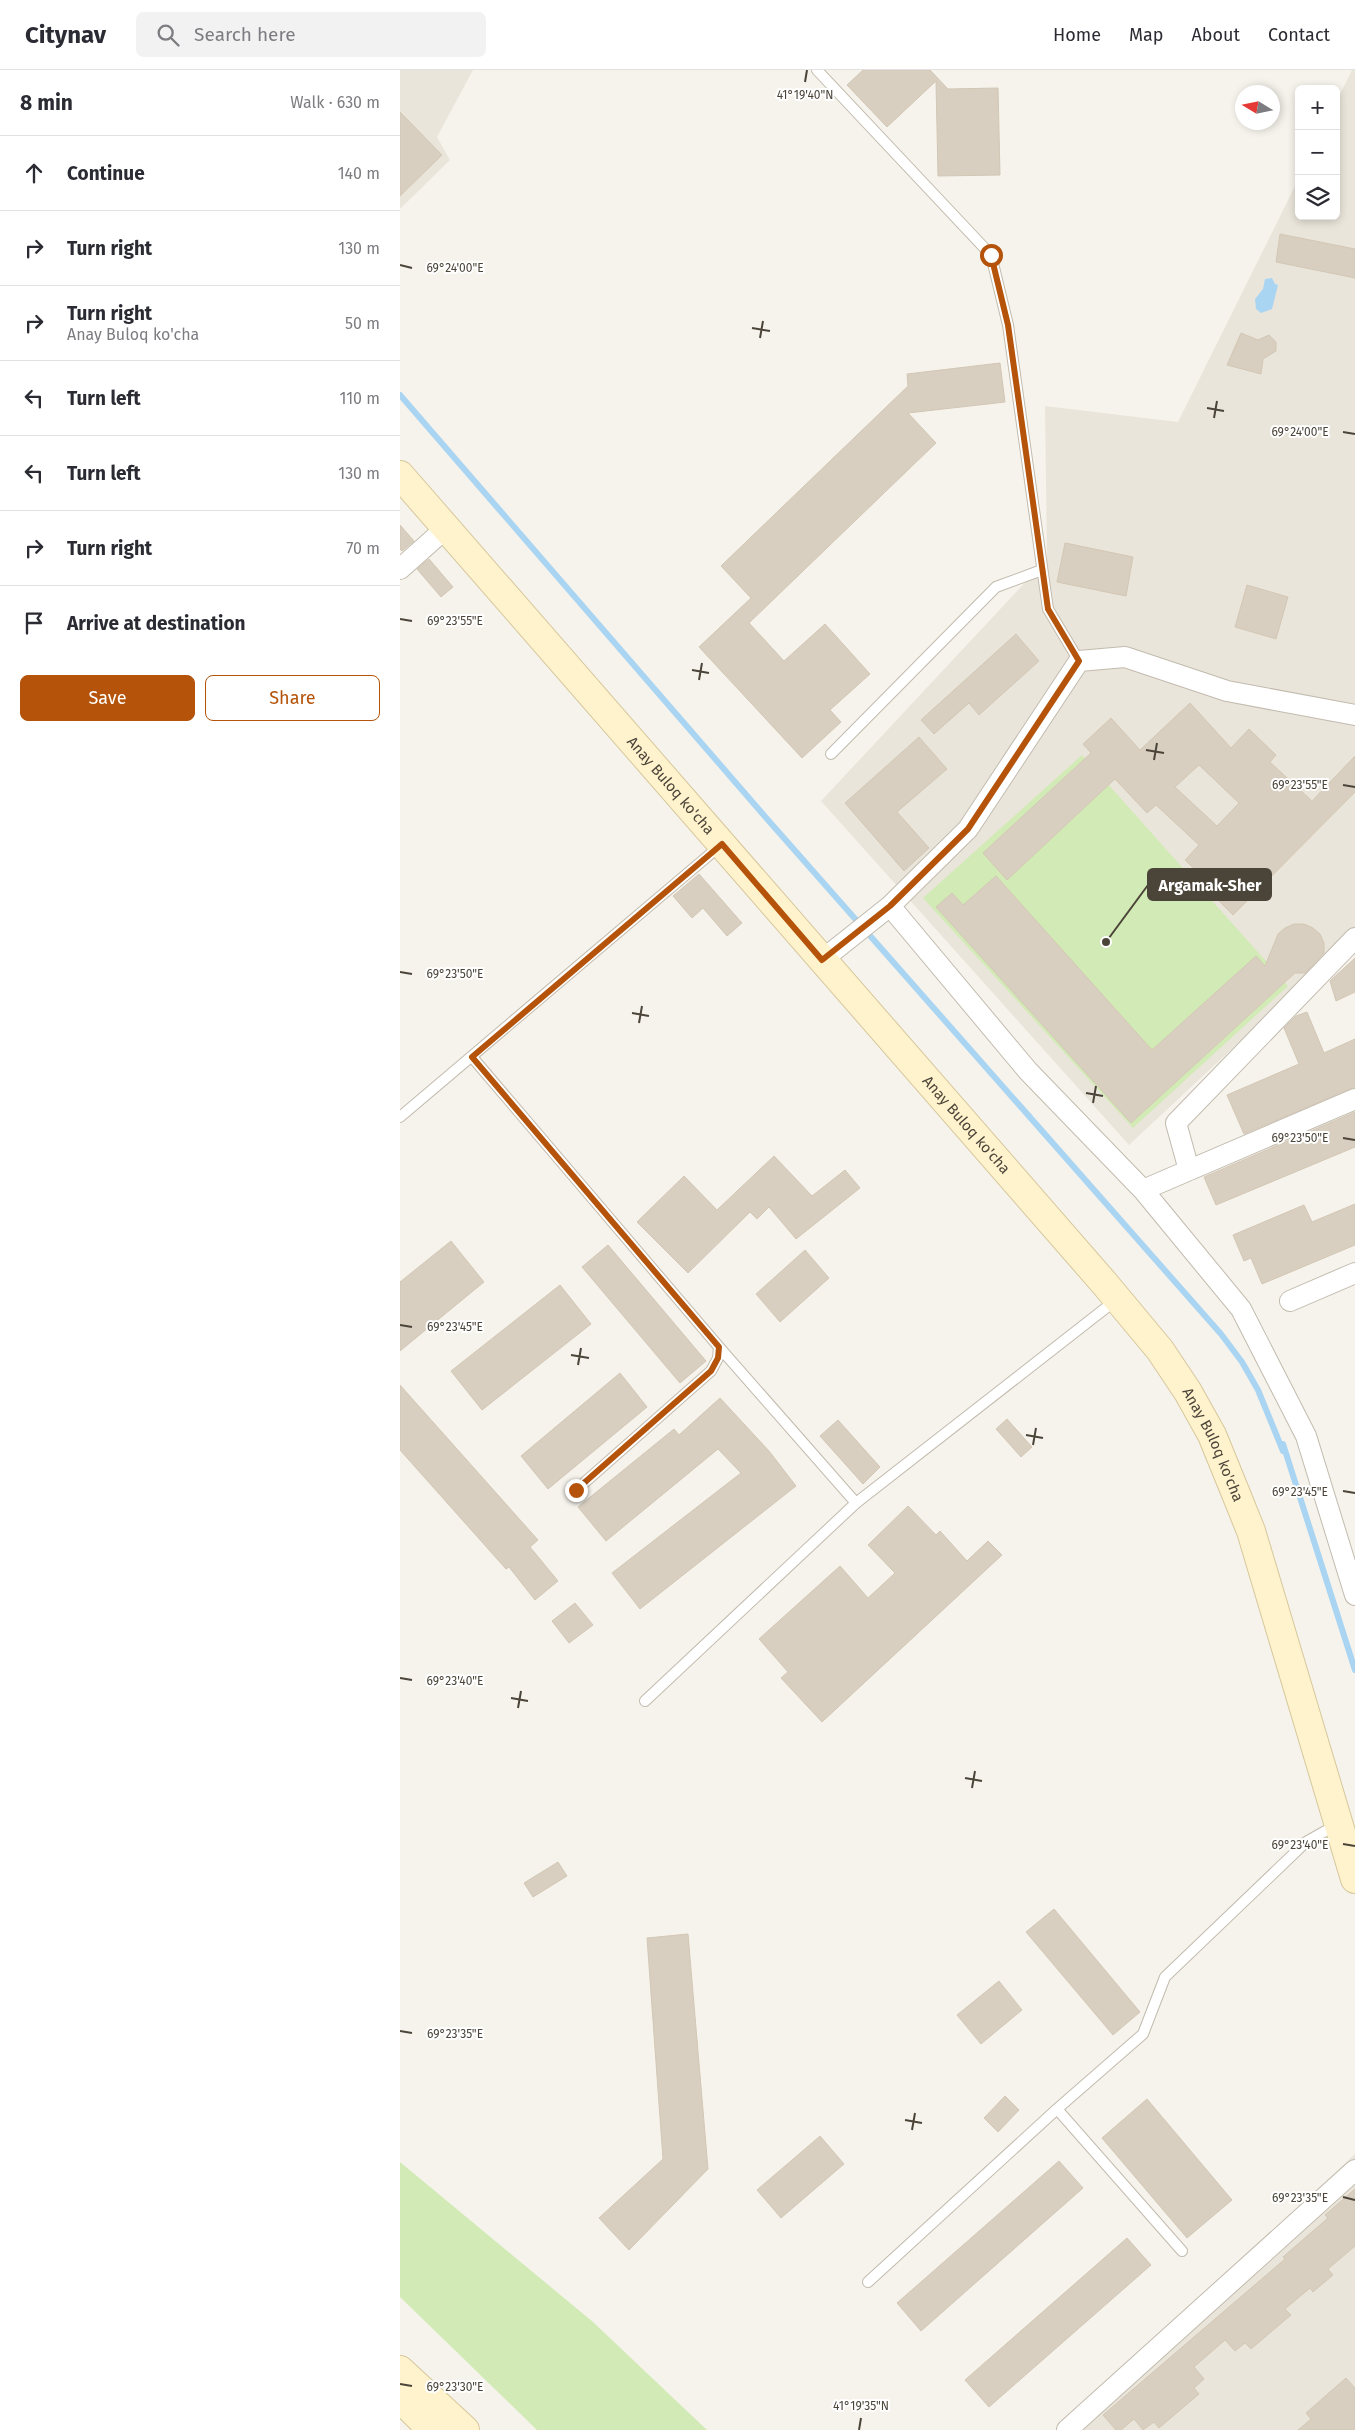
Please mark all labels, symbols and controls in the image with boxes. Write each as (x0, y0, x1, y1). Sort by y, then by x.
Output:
search box (136, 12, 486, 57)
text: Citynav (25, 21, 106, 49)
icon: search (154, 21, 182, 49)
text: Search here (194, 23, 296, 46)
text: Home (1053, 24, 1101, 46)
text: Map (1129, 24, 1163, 46)
text: About (1191, 24, 1240, 46)
text: Contact (1268, 24, 1330, 46)
north arrow (1235, 85, 1280, 130)
map controls (1295, 85, 1340, 220)
button: + (1295, 85, 1340, 130)
text: 41°19'40"N (777, 88, 833, 102)
text: 8 min (20, 90, 73, 116)
text: Walk · 630 m (290, 93, 380, 112)
button: − (1295, 130, 1340, 175)
icon: ahead (20, 159, 48, 187)
text: Continue (67, 162, 145, 185)
text: 140 m (338, 164, 380, 183)
button: layers (1295, 175, 1340, 220)
icon: right (20, 234, 48, 262)
text: Turn right (67, 237, 152, 260)
text: 130 m (338, 239, 380, 258)
route start (980, 244, 1003, 267)
text: 69°24'00"E (426, 261, 484, 275)
text: Turn right (67, 302, 152, 325)
icon: right (20, 309, 48, 337)
text: 50 m (345, 314, 380, 333)
text: Anay Buloq ko'cha (67, 325, 199, 344)
icon: left (20, 384, 48, 412)
text: Turn left (67, 387, 141, 410)
text: 110 m (339, 389, 380, 408)
text: 69°24'00"E (1271, 425, 1329, 439)
icon: left (20, 459, 48, 487)
text: Turn left (67, 462, 141, 485)
text: 130 m (338, 464, 380, 483)
icon: right (20, 534, 48, 562)
text: Turn right (67, 537, 152, 560)
text: 70 m (346, 539, 380, 558)
icon: arrive (20, 609, 48, 637)
text: Arrive at destination (67, 612, 246, 635)
text: 69°23'55"E (427, 614, 483, 628)
button: Save (20, 675, 195, 721)
button: Share (205, 675, 380, 721)
street label: Anay Buloq ko'cha (623, 733, 718, 838)
text: 69°23'55"E (1272, 778, 1328, 792)
callout: Argamak-Sher (1148, 869, 1271, 900)
text: Argamak-Sher (1158, 876, 1262, 895)
text: 69°23'50"E (426, 967, 484, 981)
street label: Anay Buloq ko'cha (919, 1072, 1014, 1178)
text: 69°23'50"E (1271, 1131, 1329, 1145)
text: 69°23'45"E (427, 1320, 483, 1334)
street label: Anay Buloq ko'cha (1178, 1385, 1247, 1504)
route end (565, 1479, 588, 1502)
text: 69°23'45"E (1272, 1485, 1328, 1499)
text: 69°23'40"E (427, 1674, 483, 1688)
text: 69°23'40"E (1272, 1838, 1328, 1852)
text: 69°23'35"E (427, 2027, 483, 2041)
text: 69°23'35"E (1272, 2191, 1328, 2205)
text: 69°23'30"E (426, 2380, 484, 2394)
text: 41°19'35"N (833, 2399, 889, 2413)

